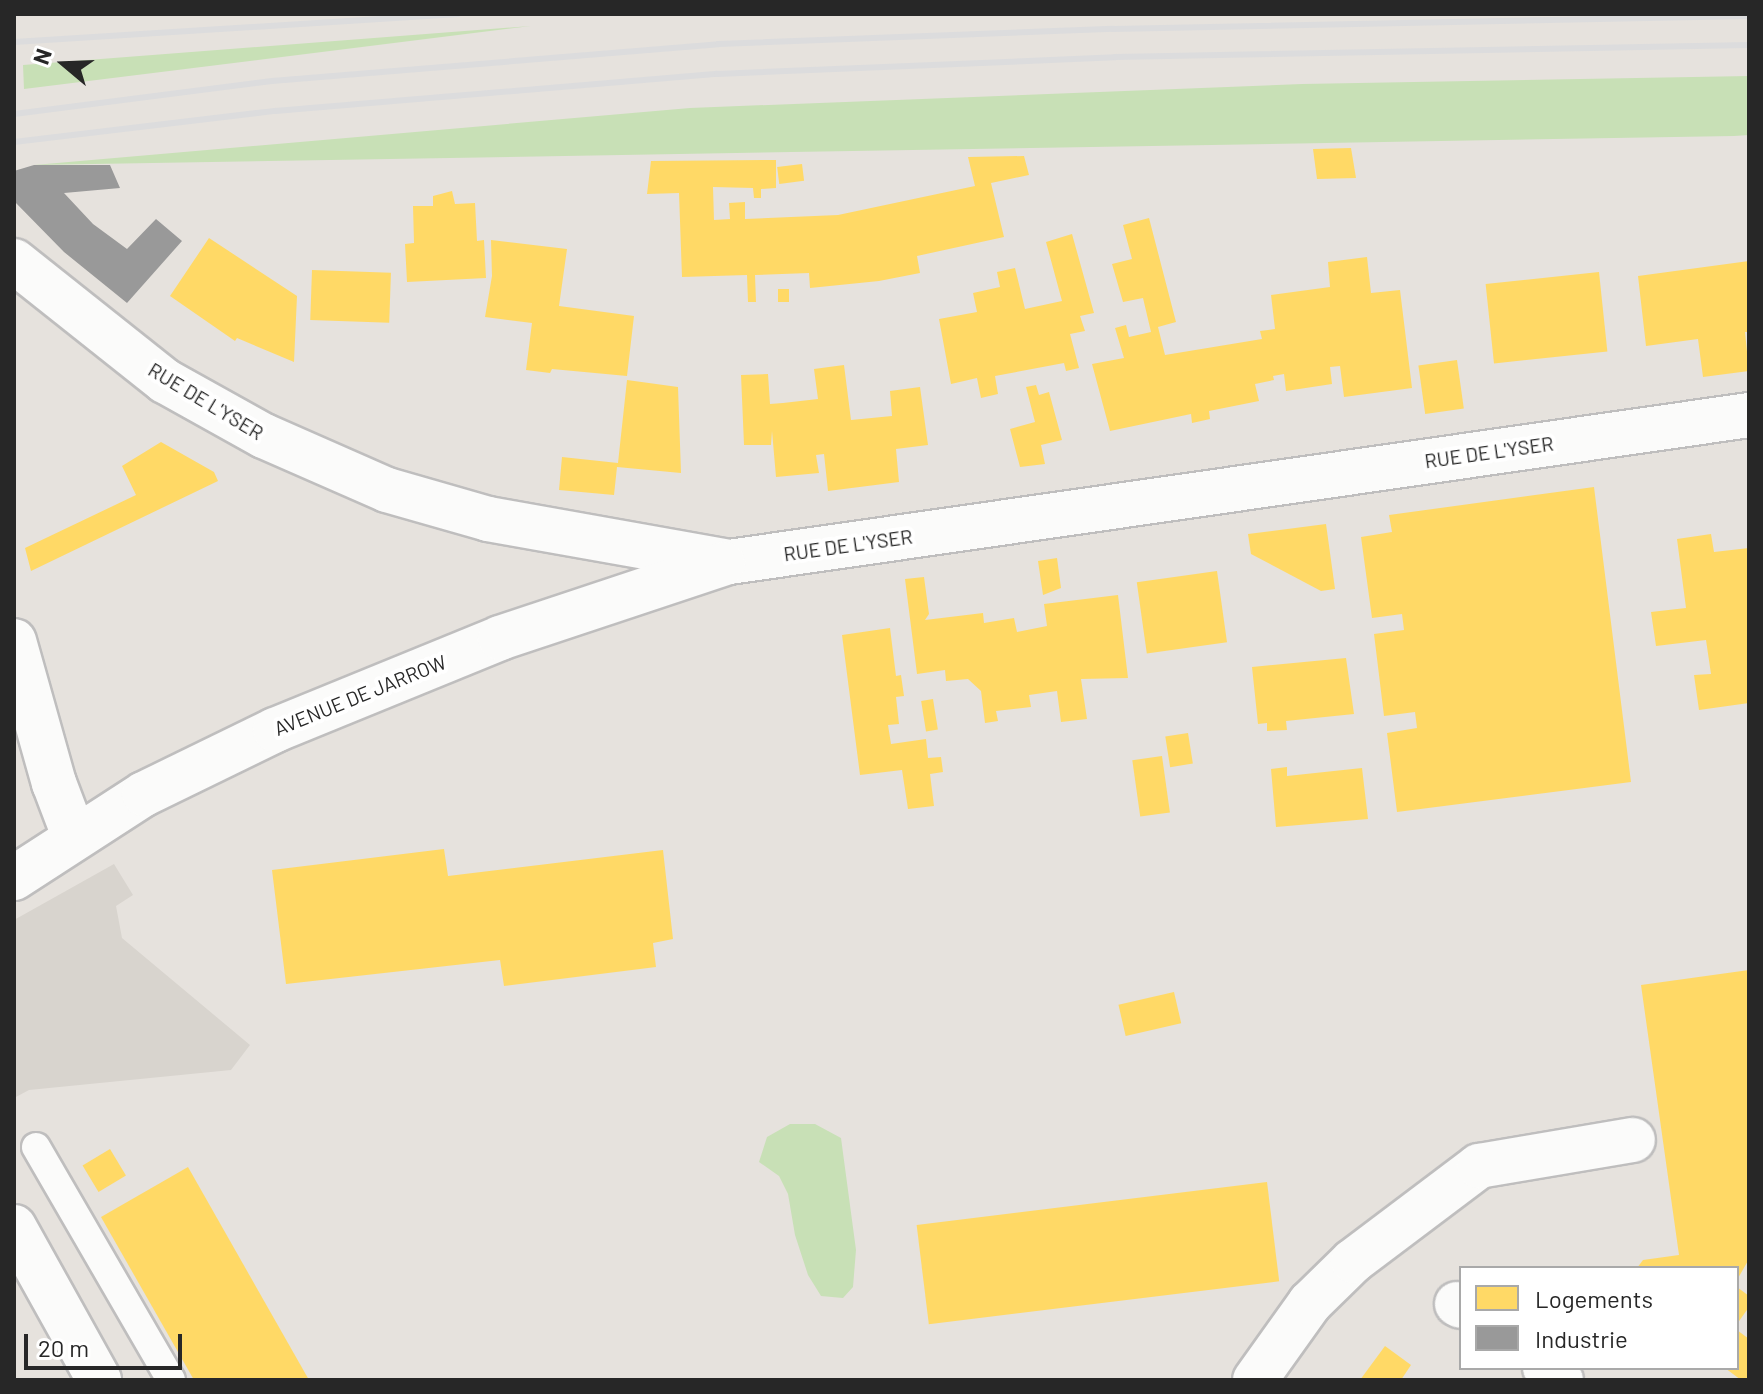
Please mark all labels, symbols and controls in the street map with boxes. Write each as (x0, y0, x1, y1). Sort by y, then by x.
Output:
north arrow (24, 24, 104, 104)
text: N (27, 45, 56, 67)
street label: RUE DE L'YSER (144, 357, 268, 445)
street label: RUE DE L'YSER (1423, 431, 1555, 473)
street label: RUE DE L'YSER (782, 524, 914, 566)
street label: AVENUE DE JARROW (270, 649, 450, 741)
legend (1459, 1266, 1739, 1370)
text: Logements (1535, 1284, 1653, 1313)
scale bar (28, 1318, 186, 1368)
text: Industrie (1535, 1324, 1628, 1353)
text: 20 m (38, 1333, 89, 1362)

